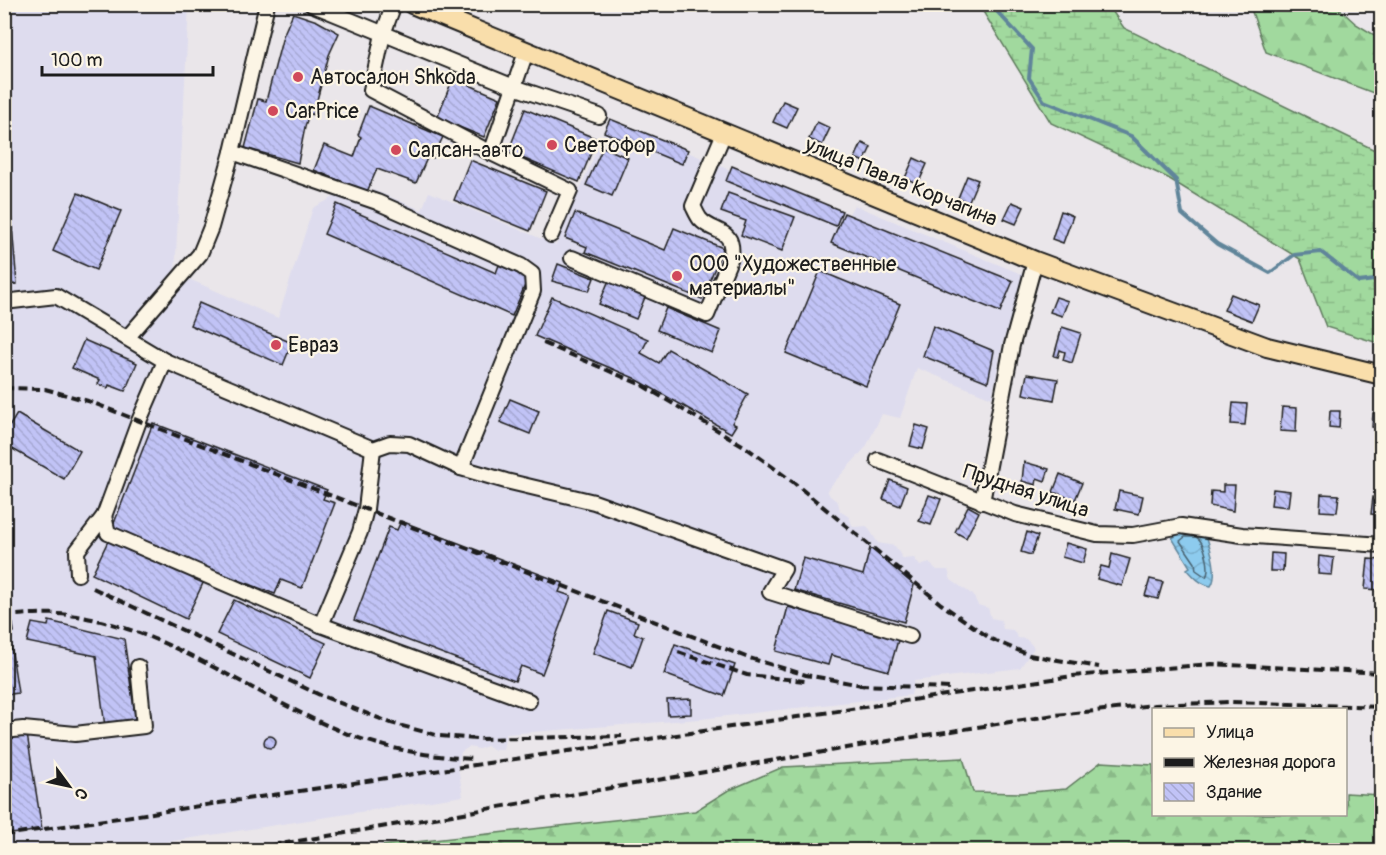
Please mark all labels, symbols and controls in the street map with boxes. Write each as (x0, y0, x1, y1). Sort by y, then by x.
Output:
scale bar (42, 39, 213, 77)
text: 100 m (51, 49, 103, 72)
place label: Автосалон Shkoda (310, 64, 476, 91)
marker: Автосалон Shkoda (291, 70, 305, 84)
place label: CarPrice (285, 98, 359, 125)
marker: CarPrice (266, 104, 280, 118)
street label: улица Павла Корчагина (800, 131, 1001, 233)
place label: Светофор (564, 132, 656, 159)
place label: Сапсан-авто (408, 137, 523, 164)
marker: Светофор (545, 138, 559, 152)
marker: Сапсан-авто (389, 143, 403, 157)
place label: ООО "Художественные материалы" (689, 251, 897, 302)
marker: ООО "Художественные материалы" (670, 269, 684, 283)
place label: Евраз (288, 332, 339, 359)
marker: Евраз (269, 338, 283, 352)
street label: Прудная улица (960, 458, 1092, 524)
legend (1152, 708, 1347, 816)
text: Улица (1206, 721, 1254, 744)
text: Железная дорога (1203, 751, 1336, 774)
north arrow (39, 756, 99, 816)
text: Здание (1206, 781, 1262, 804)
text: С (70, 784, 92, 803)

